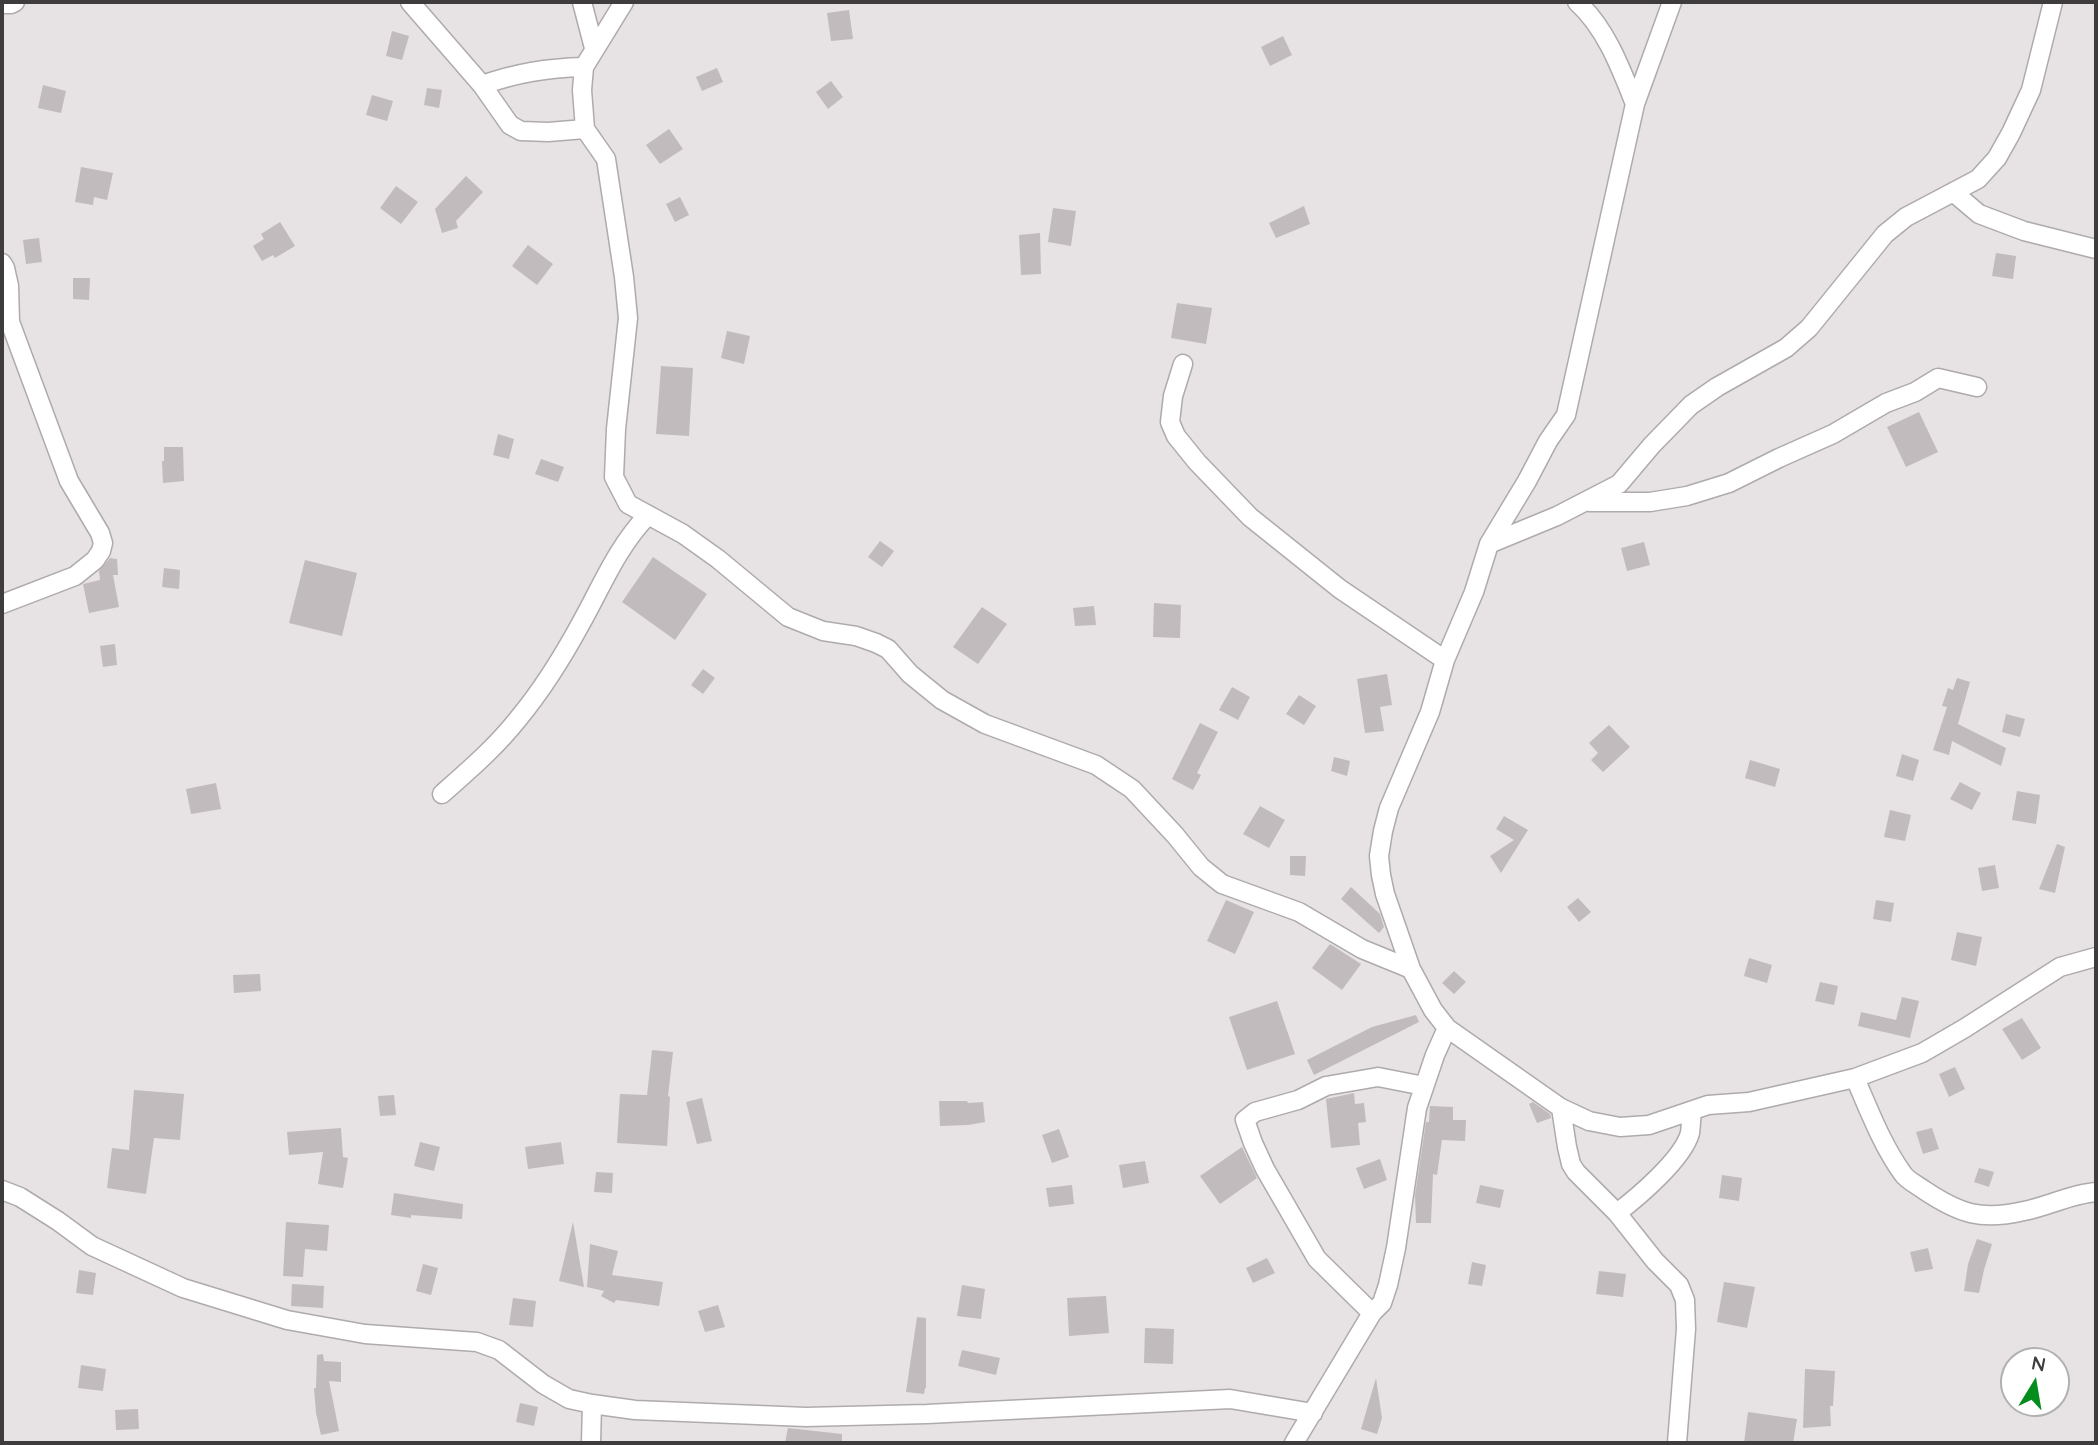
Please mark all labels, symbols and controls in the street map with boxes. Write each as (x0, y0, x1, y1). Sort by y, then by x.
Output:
north arrow (2000, 1347, 2070, 1417)
text: N (2029, 1350, 2048, 1376)

